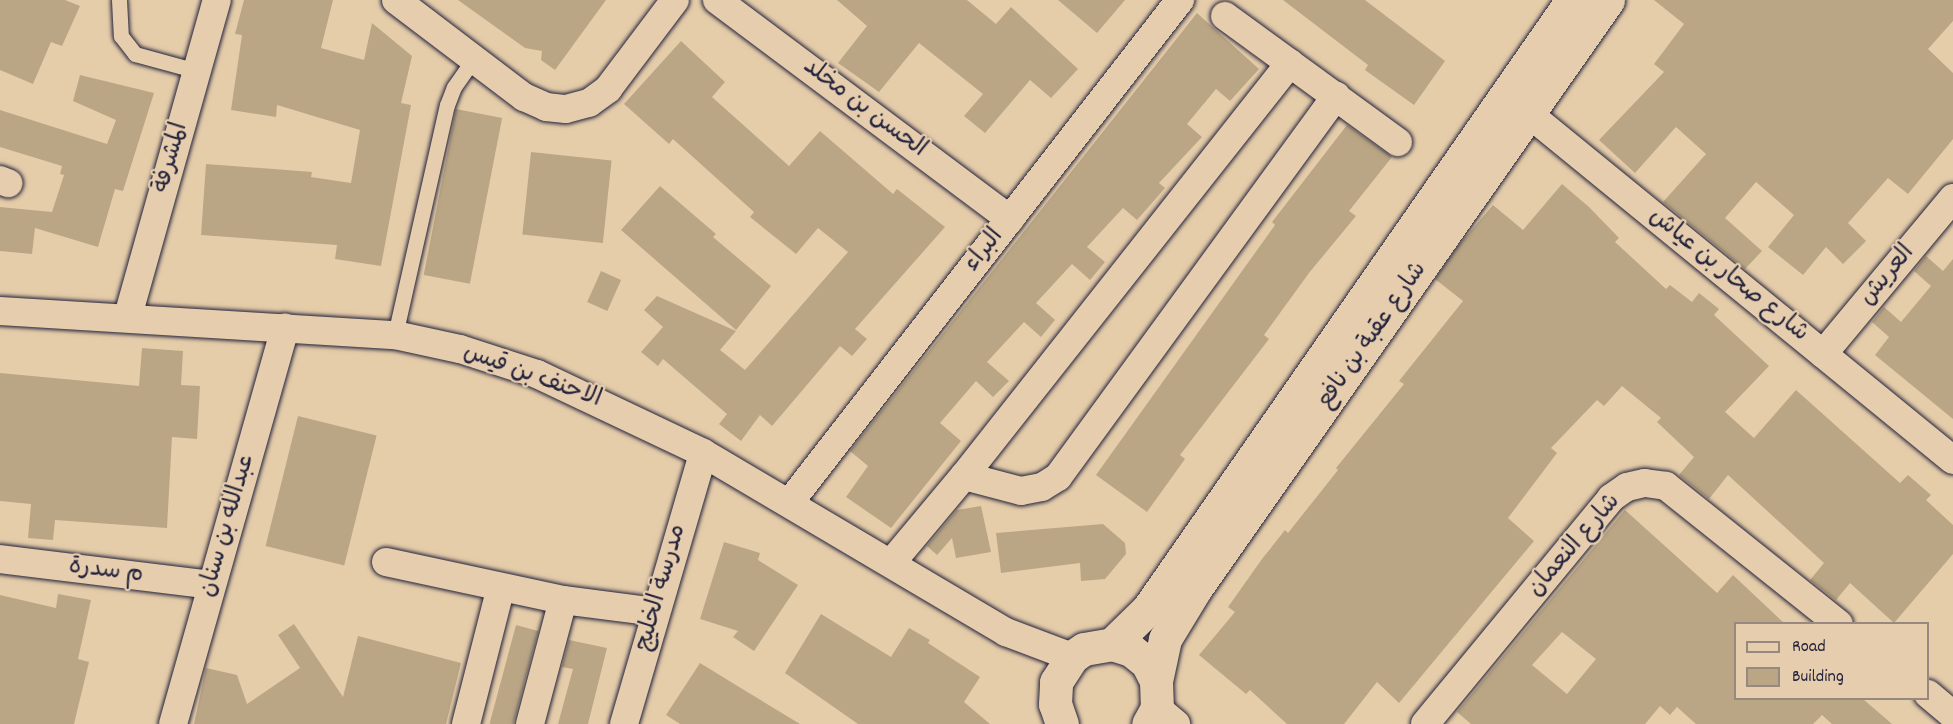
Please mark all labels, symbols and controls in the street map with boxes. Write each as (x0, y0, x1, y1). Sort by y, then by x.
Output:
street label: الحسن بن مخلد (796, 53, 932, 165)
street label: المشرفة (148, 120, 196, 196)
street label: شارع صحار بن عياش (1642, 203, 1814, 349)
street label: البراء (959, 224, 1011, 278)
street label: العريش (1854, 240, 1922, 312)
street label: شارع عقبة بن نافع (1312, 257, 1434, 415)
street label: الاحنف بن قيس (459, 339, 605, 415)
street label: عبدالله بن سنان (194, 451, 262, 601)
street label: شارع النعمان (1522, 489, 1628, 603)
street label: مدرسة الخليج (630, 521, 694, 655)
street label: م سدرة (67, 553, 145, 591)
legend (1734, 622, 1929, 700)
text: Road (1792, 635, 1826, 660)
text: Building (1792, 665, 1844, 690)

